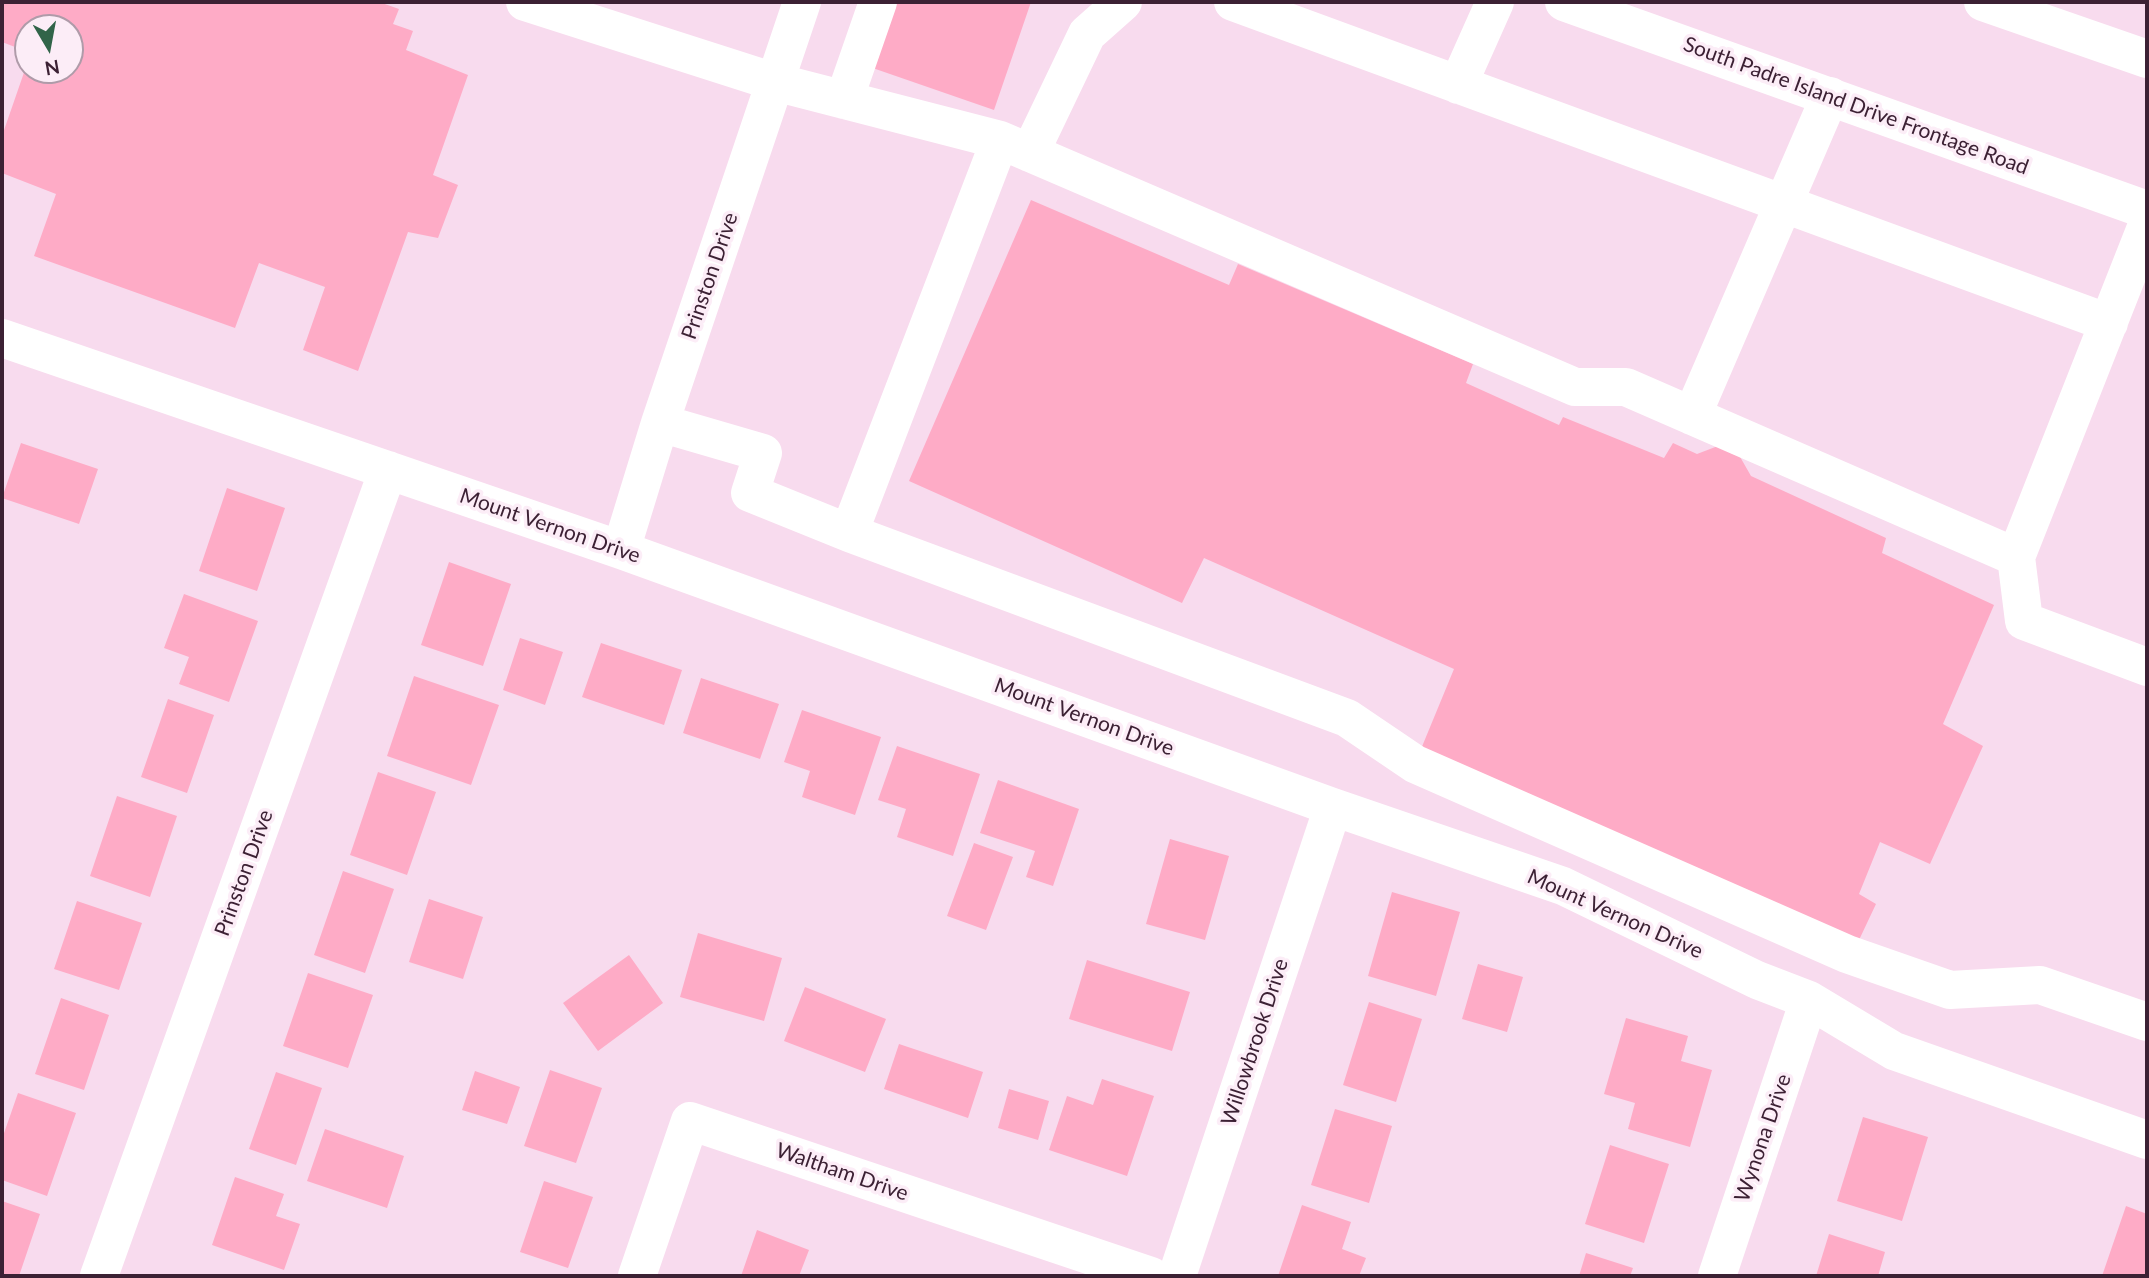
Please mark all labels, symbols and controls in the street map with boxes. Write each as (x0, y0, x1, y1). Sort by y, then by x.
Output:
north arrow (14, 14, 84, 84)
street label: South Padre Island Drive Frontage Road (1680, 32, 2032, 180)
text: N (43, 56, 62, 81)
street label: Prinston Drive (677, 209, 743, 343)
street label: Mount Vernon Drive (456, 483, 644, 569)
street label: Mount Vernon Drive (991, 673, 1177, 761)
street label: Prinston Drive (210, 806, 278, 940)
street label: Mount Vernon Drive (1523, 864, 1707, 964)
street label: Willowbrook Drive (1216, 955, 1294, 1129)
street label: Wynona Drive (1729, 1071, 1797, 1205)
street label: Waltham Drive (772, 1138, 912, 1206)

